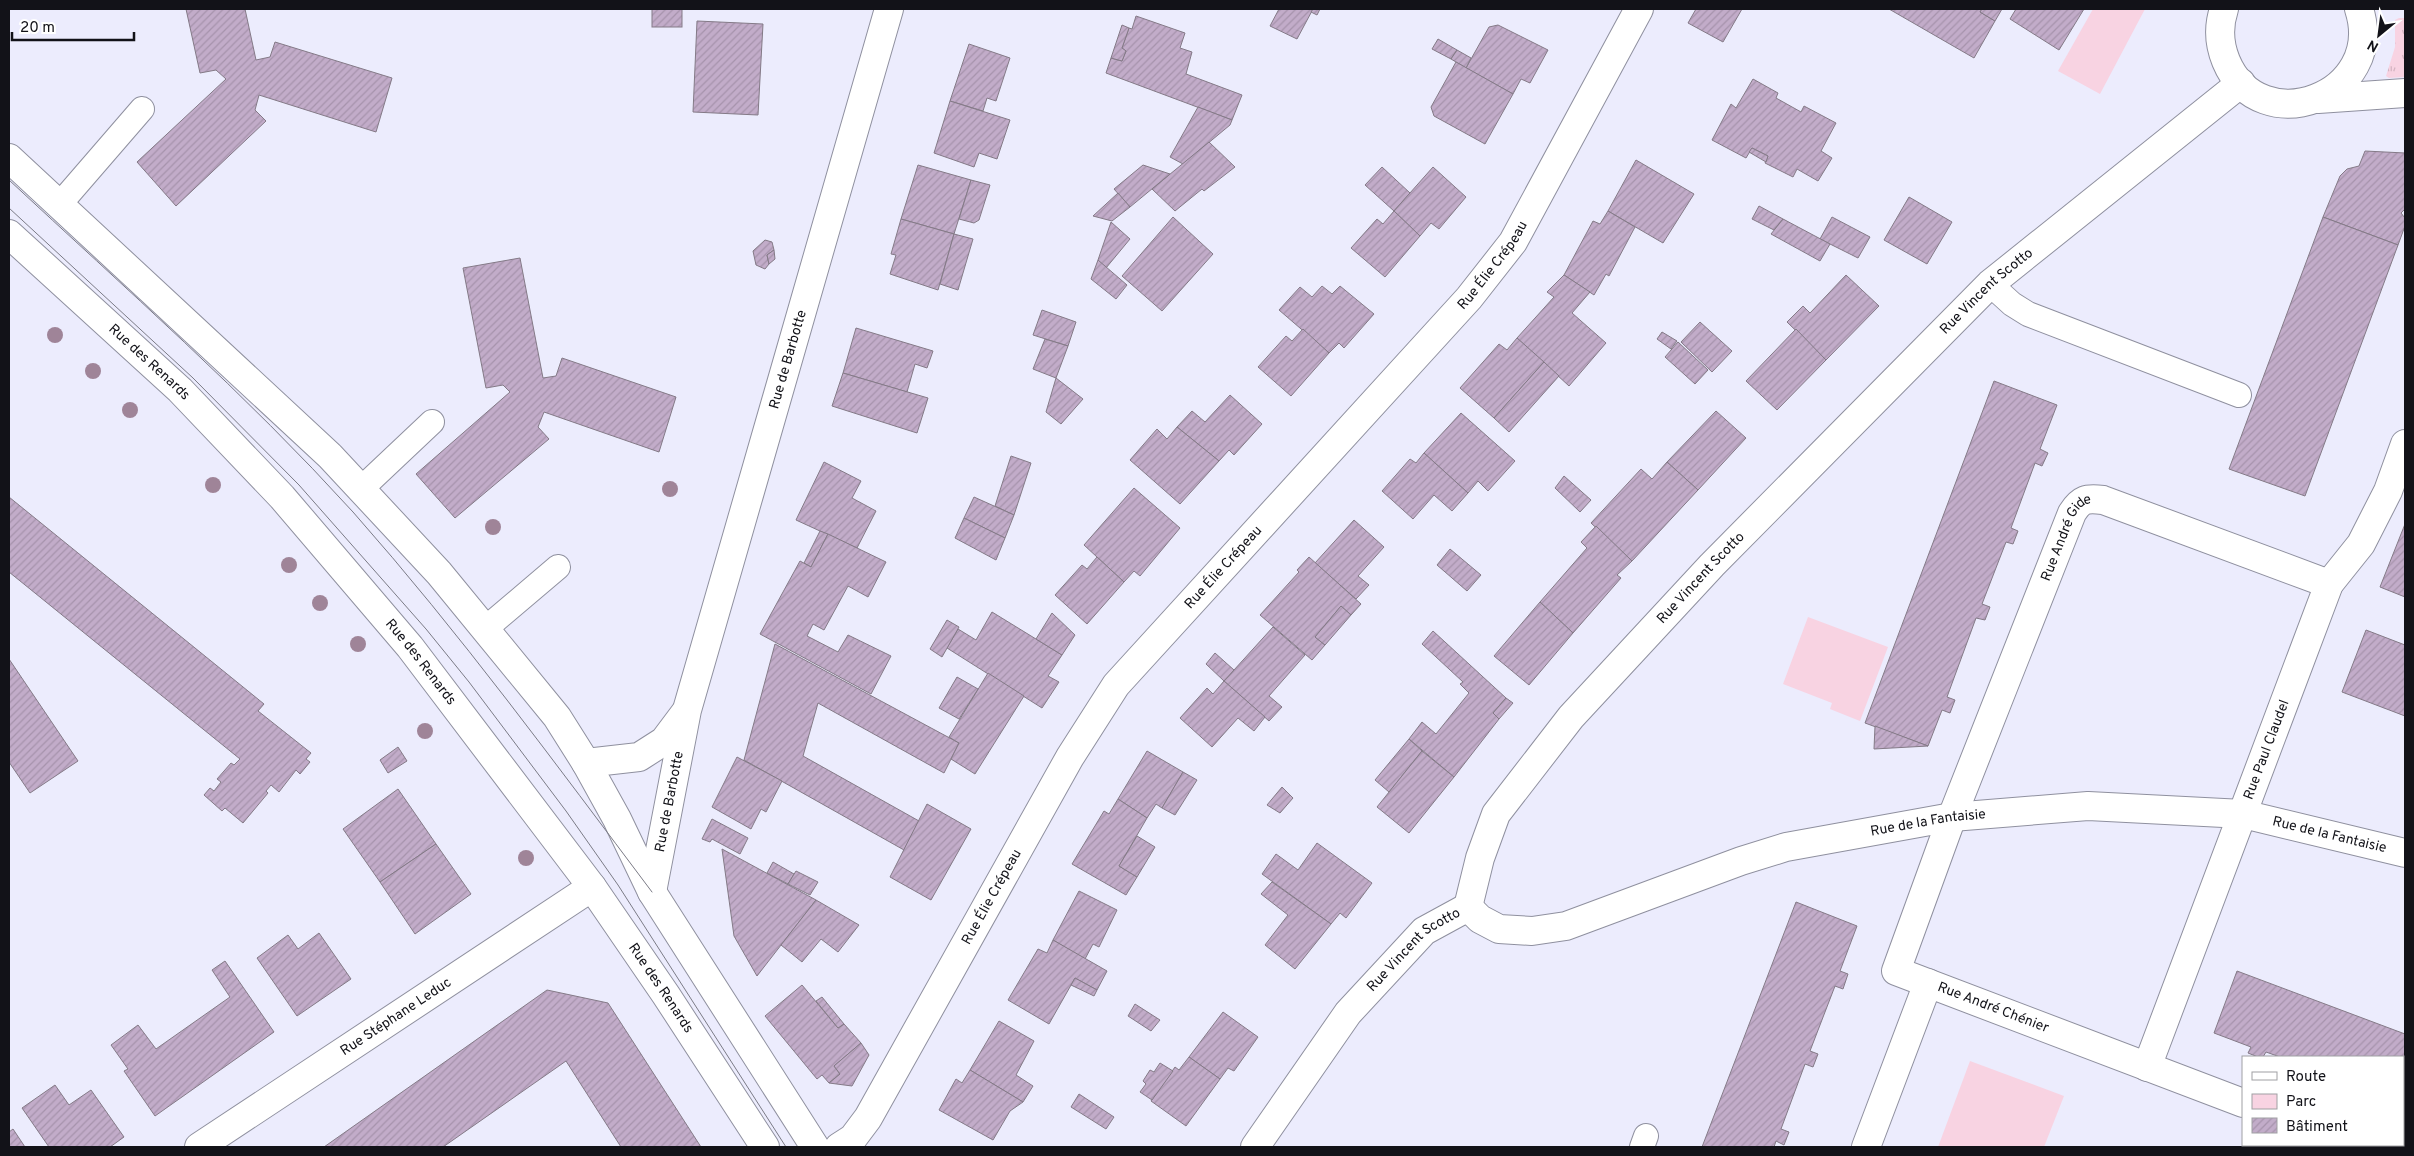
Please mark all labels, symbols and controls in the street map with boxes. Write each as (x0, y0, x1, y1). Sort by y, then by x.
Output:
scale bar (12, 10, 135, 42)
north arrow (2354, 10, 2404, 60)
text: 20 m (20, 19, 55, 38)
text: N (2365, 35, 2382, 55)
street label: Rue Élie Crépeau (1454, 218, 1531, 313)
street label: Rue Vincent Scotto (1936, 244, 2036, 338)
street label: Rue de Barbotte (766, 308, 810, 411)
street label: Rue des Renards (105, 321, 194, 404)
street label: Rue André Gide (2037, 491, 2093, 584)
street label: Rue Élie Crépeau (1181, 522, 1266, 613)
street label: Rue Vincent Scotto (1653, 528, 1748, 627)
street label: Rue des Renards (382, 616, 460, 709)
street label: Rue Paul Claudel (2240, 697, 2293, 802)
street label: Rue de Barbotte (651, 750, 687, 853)
street label: Rue de la Fantaisie (1869, 806, 1986, 840)
street label: Rue de la Fantaisie (2271, 813, 2388, 857)
street label: Rue Élie Crépeau (958, 846, 1025, 948)
street label: Rue Vincent Scotto (1363, 904, 1463, 995)
street label: Rue des Renards (625, 940, 697, 1036)
street label: Rue Stéphane Leduc (337, 974, 454, 1060)
street label: Rue André Chénier (1935, 979, 2052, 1037)
legend (2242, 1056, 2404, 1146)
text: Route (2286, 1068, 2326, 1087)
text: Parc (2286, 1093, 2316, 1112)
text: Bâtiment (2286, 1118, 2348, 1137)

